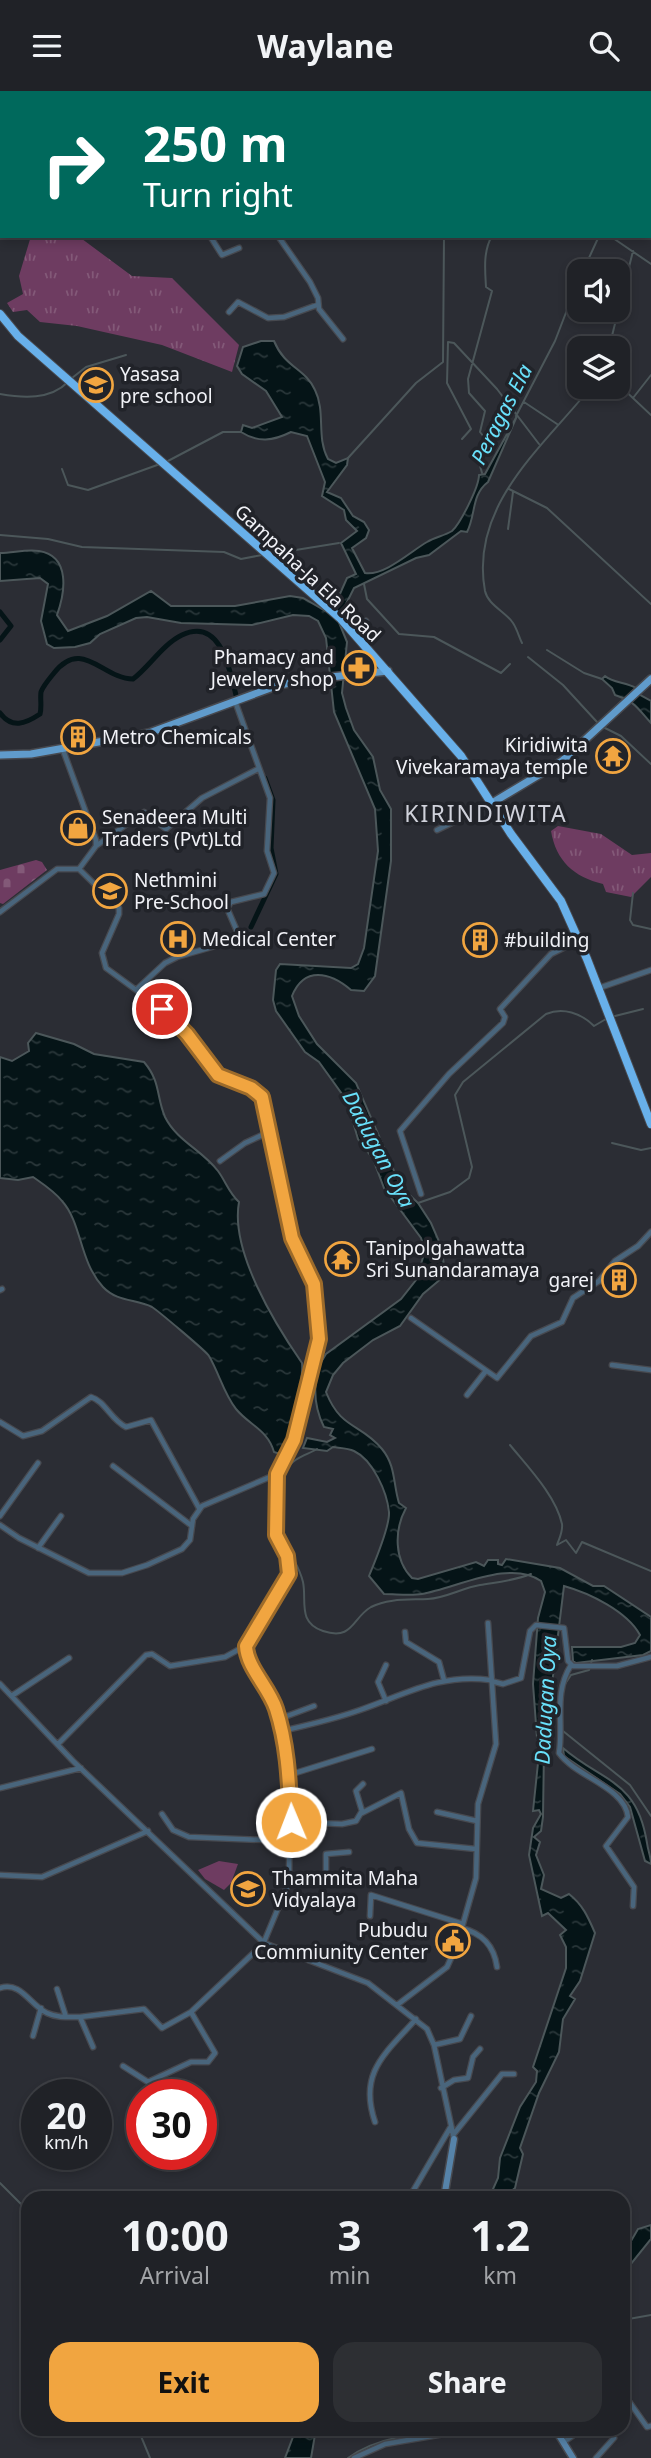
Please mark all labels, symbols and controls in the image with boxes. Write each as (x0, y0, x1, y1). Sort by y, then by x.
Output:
text: Waylane (257, 24, 394, 67)
icon: menu (28, 27, 66, 65)
icon: search (585, 27, 623, 65)
text: 250 m (143, 110, 288, 176)
icon: right (28, 119, 119, 210)
text: Turn right (143, 173, 293, 216)
map controls (567, 259, 630, 399)
button: sound (567, 259, 630, 322)
button: layers (567, 336, 630, 399)
water label: Peragas Ela (464, 359, 538, 469)
place label: Yasasa pre school (120, 361, 213, 409)
school or university icon: Yasasa pre school (77, 366, 115, 404)
street label: Gampaha-Ja Ela Road (229, 498, 387, 648)
place label: Phamacy and Jewelery shop (209, 644, 334, 692)
pharmacy icon: Phamacy and Jewelery shop (340, 649, 378, 687)
building icon: Metro Chemicals (59, 718, 97, 756)
place label: Metro Chemicals (102, 724, 252, 750)
place label: Kiridiwita Vivekaramaya temple (396, 732, 588, 780)
temple icon: Kiridiwita Vivekaramaya temple (594, 737, 632, 775)
district label: KIRINDIWITA (404, 797, 568, 829)
place label: Senadeera Multi Traders (Pvt)Ltd (102, 804, 247, 852)
shop icon: Senadeera Multi Traders (Pvt)Ltd (59, 809, 97, 847)
place label: Nethmini Pre-School (134, 867, 229, 915)
school or university icon: Nethmini Pre-School (91, 872, 129, 910)
hospital icon: Medical Center (159, 920, 197, 958)
building icon: #building (461, 921, 499, 959)
place label: Medical Center (202, 926, 336, 952)
place label: #building (504, 927, 590, 953)
pin (132, 979, 192, 1039)
icon: arrive (143, 990, 181, 1028)
water label: Dadugan Oya (336, 1086, 422, 1213)
place label: Tanipolgahawatta Sri Sunandaramaya (366, 1235, 540, 1283)
temple icon: Tanipolgahawatta Sri Sunandaramaya (323, 1240, 361, 1278)
building icon: garej (600, 1261, 638, 1299)
place label: garej (549, 1267, 594, 1293)
water label: Dadugan Oya (528, 1635, 562, 1765)
position arrow (254, 1785, 328, 1859)
place label: Thammita Maha Vidyalaya (272, 1865, 418, 1913)
school or university icon: Thammita Maha Vidyalaya (229, 1870, 267, 1908)
place label: Pubudu Commiunity Center (254, 1917, 428, 1965)
public building icon: Pubudu Commiunity Center (434, 1922, 472, 1960)
speed limit sign: 30 (126, 2079, 217, 2170)
text: 20 (46, 2092, 87, 2139)
text: km/h (44, 2130, 89, 2154)
text: 10:00 (121, 2206, 229, 2263)
text: 3 (338, 2206, 362, 2263)
text: 1.2 (470, 2206, 530, 2263)
text: Arrival (140, 2259, 210, 2291)
text: min (329, 2259, 370, 2291)
text: km (483, 2259, 517, 2291)
button: Exit (49, 2342, 319, 2422)
button: Share (333, 2342, 602, 2422)

